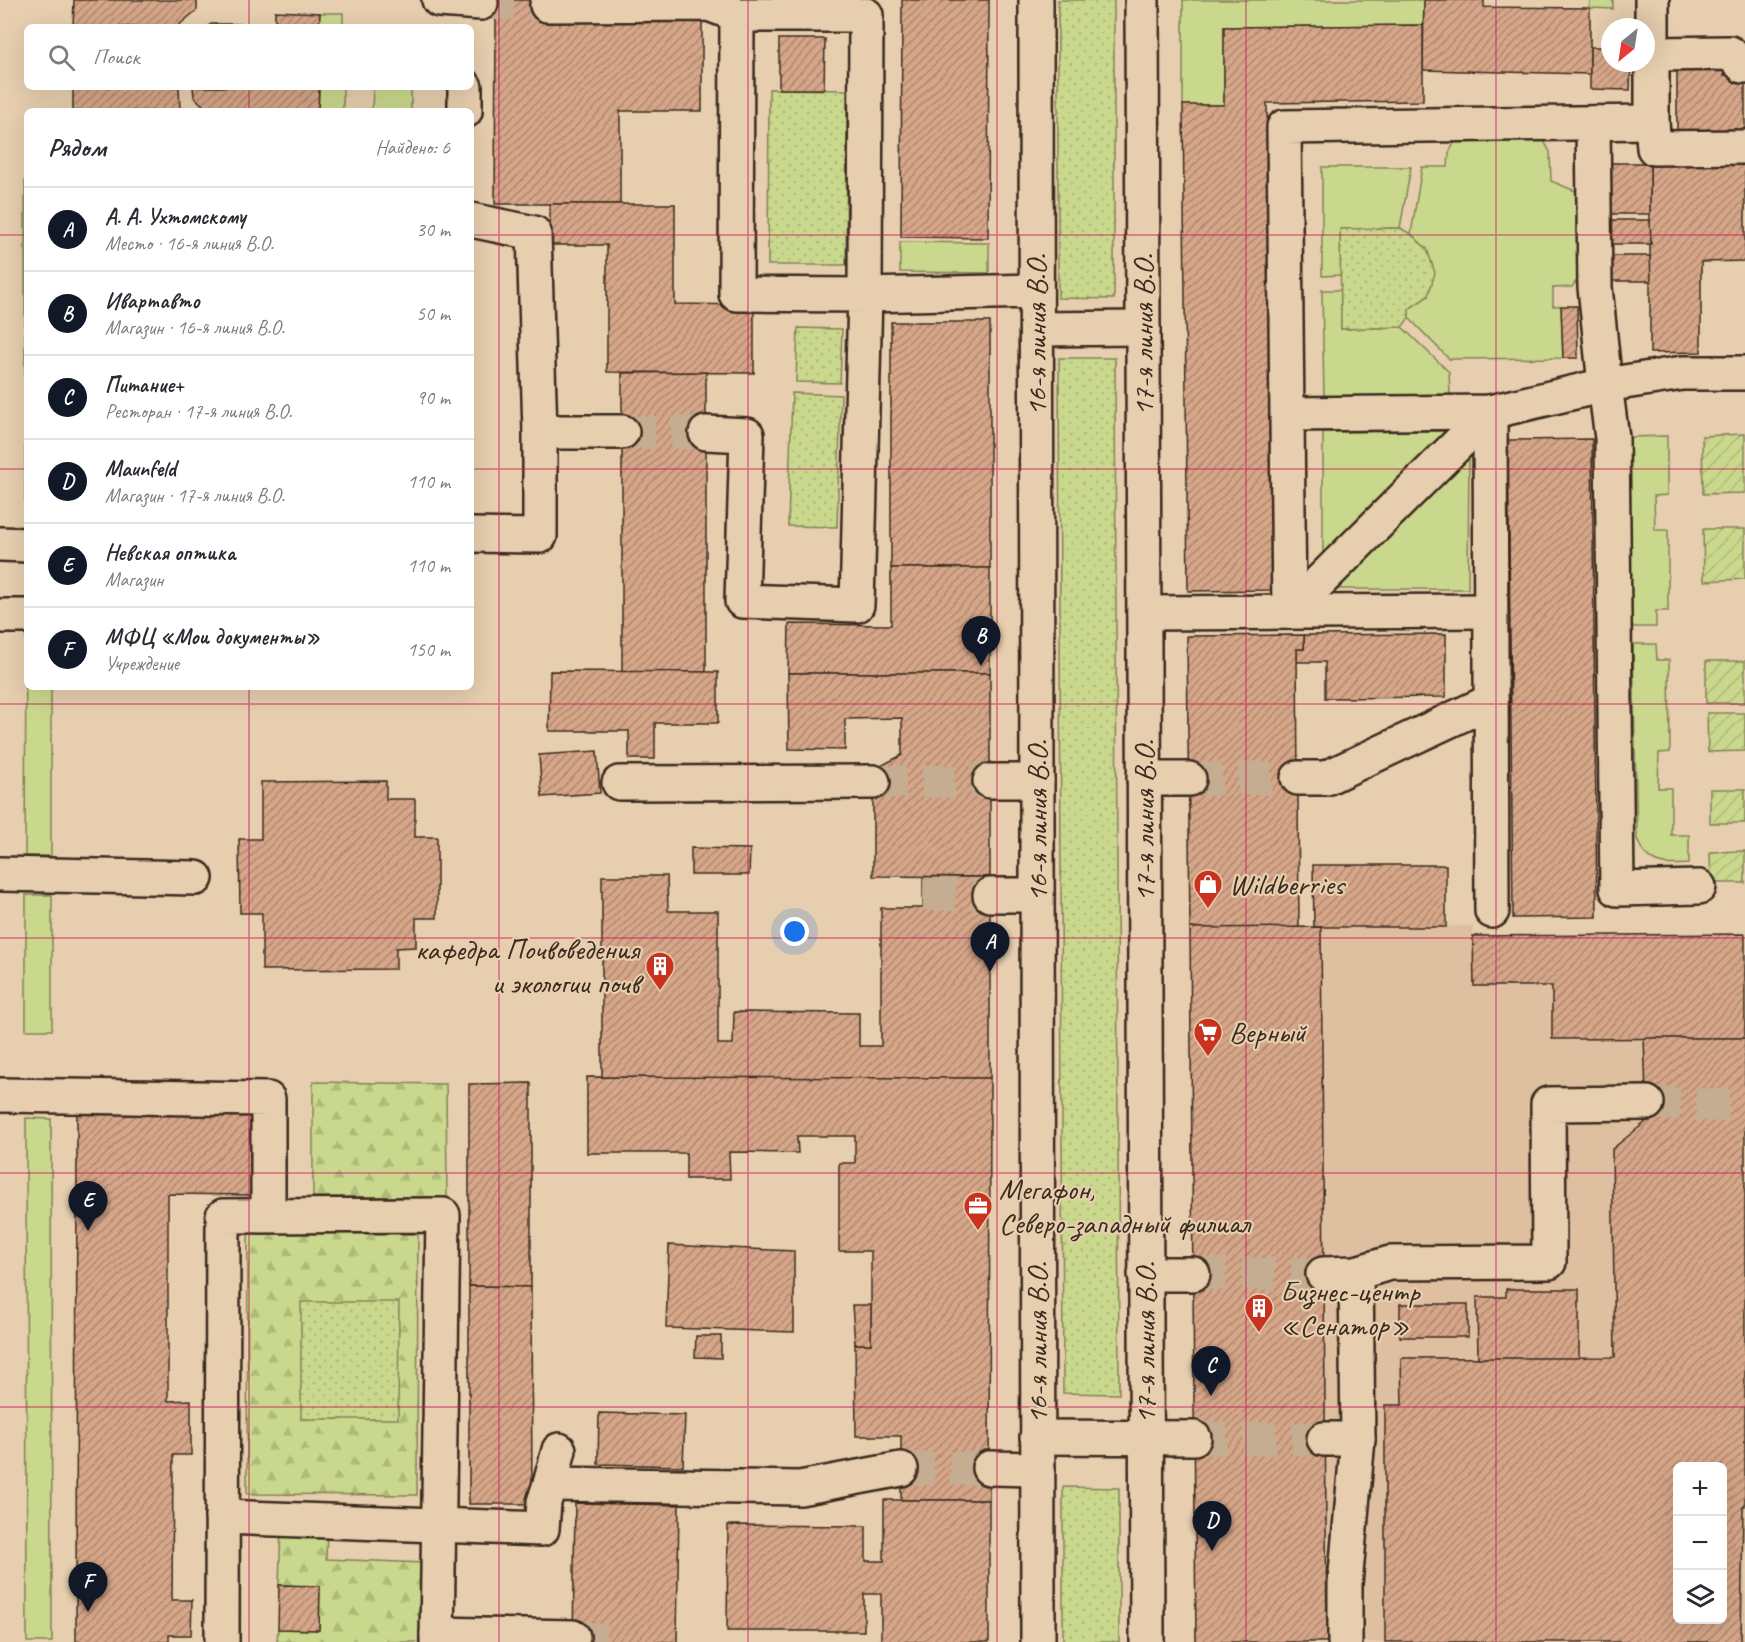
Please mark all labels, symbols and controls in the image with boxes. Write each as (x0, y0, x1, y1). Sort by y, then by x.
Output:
north arrow (1601, 18, 1655, 72)
search box (24, 24, 474, 90)
icon: search (45, 41, 78, 74)
text: Поиск (93, 43, 139, 71)
text: Рядом (48, 131, 106, 164)
text: Найдено: 6 (375, 135, 450, 160)
text: А. А. Ухтомскому (105, 203, 246, 231)
text: A (62, 217, 73, 242)
text: 30 m (416, 217, 450, 242)
text: Место · 16-я линия В.О. (105, 231, 274, 256)
street label: 16-я линия В.О. (1017, 254, 1055, 416)
street label: 17-я линия В.О. (1124, 254, 1162, 416)
text: Ивартавто (105, 287, 200, 315)
text: B (62, 301, 73, 326)
text: 50 m (416, 301, 450, 326)
text: Магазин · 16-я линия В.О. (105, 315, 285, 340)
text: Питание+ (105, 371, 184, 399)
text: C (63, 385, 72, 410)
text: 90 m (416, 385, 450, 410)
text: Ресторан · 17-я линия В.О. (105, 399, 292, 424)
text: Maunfeld (105, 455, 176, 483)
text: D (62, 469, 73, 494)
text: 110 m (407, 469, 450, 494)
text: Магазин · 17-я линия В.О. (105, 483, 285, 508)
text: Невская оптика (105, 539, 235, 567)
text: E (62, 553, 73, 578)
text: 110 m (407, 553, 450, 578)
text: Магазин (105, 567, 163, 592)
pin: B (962, 616, 1000, 666)
text: МФЦ «Мои документы» (105, 623, 320, 651)
text: F (63, 637, 72, 662)
text: 150 m (407, 637, 450, 662)
text: Учреждение (105, 651, 179, 676)
street label: 16-я линия В.О. (1018, 740, 1056, 902)
street label: 17-я линия В.О. (1125, 740, 1163, 902)
place label: Wildberries (1229, 865, 1347, 903)
shop icon: Wildberries (1192, 868, 1224, 910)
your location (780, 917, 809, 946)
pin: A (970, 922, 1010, 972)
place label: кафедра Почвоведения и экологии почв (415, 930, 645, 1002)
building icon: кафедра Почвоведения и экологии почв (644, 950, 676, 992)
place label: Верный (1229, 1013, 1307, 1051)
supermarket icon: Верный (1192, 1016, 1224, 1058)
place label: Мегафон, Северо-западный филиал (999, 1170, 1252, 1242)
pin: E (68, 1182, 107, 1231)
office icon: Мегафон, Северо-западный филиал (962, 1190, 994, 1232)
street label: 16-я линия В.О. (1018, 1262, 1056, 1424)
street label: 17-я линия В.О. (1126, 1262, 1164, 1424)
place label: Бизнес-центр «Сенатор» (1280, 1272, 1421, 1344)
building icon: Бизнес-центр «Сенатор» (1243, 1292, 1275, 1334)
pin: C (1192, 1346, 1230, 1396)
map controls (1673, 1462, 1727, 1624)
button: + (1673, 1462, 1727, 1516)
pin: D (1192, 1502, 1232, 1551)
button: − (1673, 1516, 1727, 1570)
pin: F (68, 1562, 107, 1612)
button: layers (1673, 1570, 1727, 1624)

